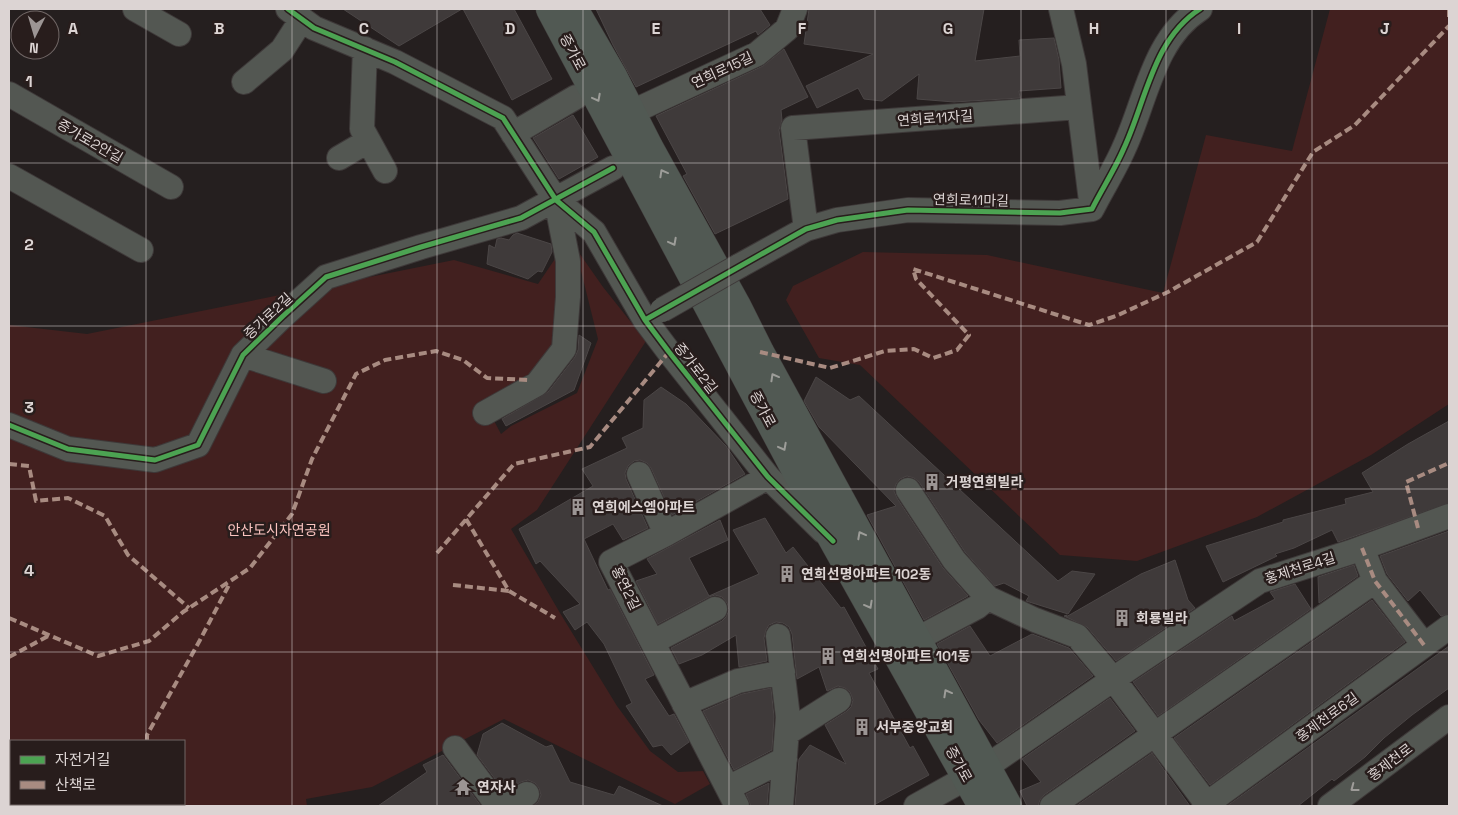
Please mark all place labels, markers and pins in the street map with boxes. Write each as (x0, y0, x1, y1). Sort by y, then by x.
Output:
building icon: 거평연희빌라 (922, 472, 942, 492)
place label: 거평연희빌라 (946, 473, 1023, 491)
building icon: 연희에스엠아파트 (568, 497, 588, 517)
place label: 연희에스엠아파트 (592, 498, 695, 516)
building icon: 연희선명아파트 102동 (777, 564, 797, 584)
place label: 연희선명아파트 102동 (801, 565, 931, 583)
building icon: 회룡빌라 (1112, 608, 1132, 628)
place label: 회룡빌라 (1136, 609, 1188, 627)
building icon: 연희선명아파트 101동 (818, 646, 838, 666)
place label: 연희선명아파트 101동 (842, 647, 970, 665)
building icon: 서부중앙교회 (852, 717, 872, 737)
place label: 서부중앙교회 (876, 718, 953, 736)
temple icon: 연자사 (453, 777, 473, 797)
place label: 연자사 (477, 778, 516, 796)

